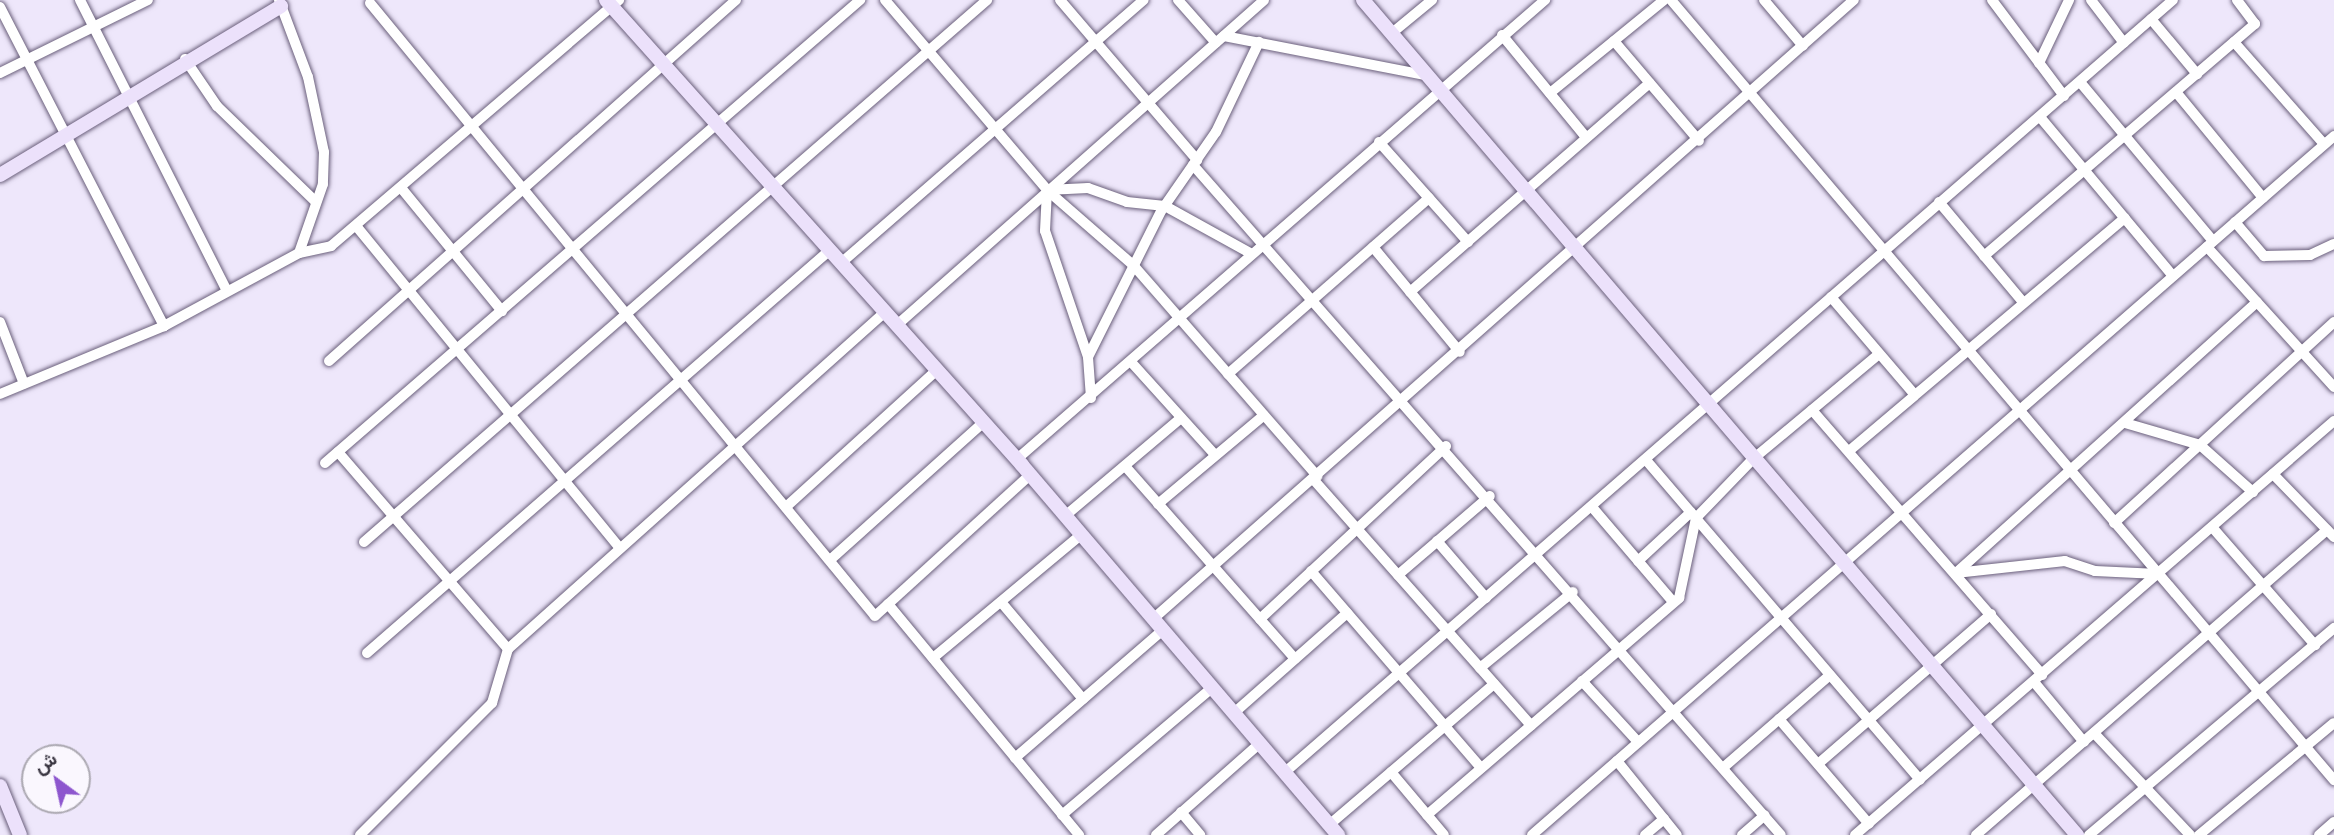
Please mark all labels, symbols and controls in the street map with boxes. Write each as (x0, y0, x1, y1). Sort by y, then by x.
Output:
north arrow (21, 744, 91, 814)
text: ش (29, 746, 62, 780)

